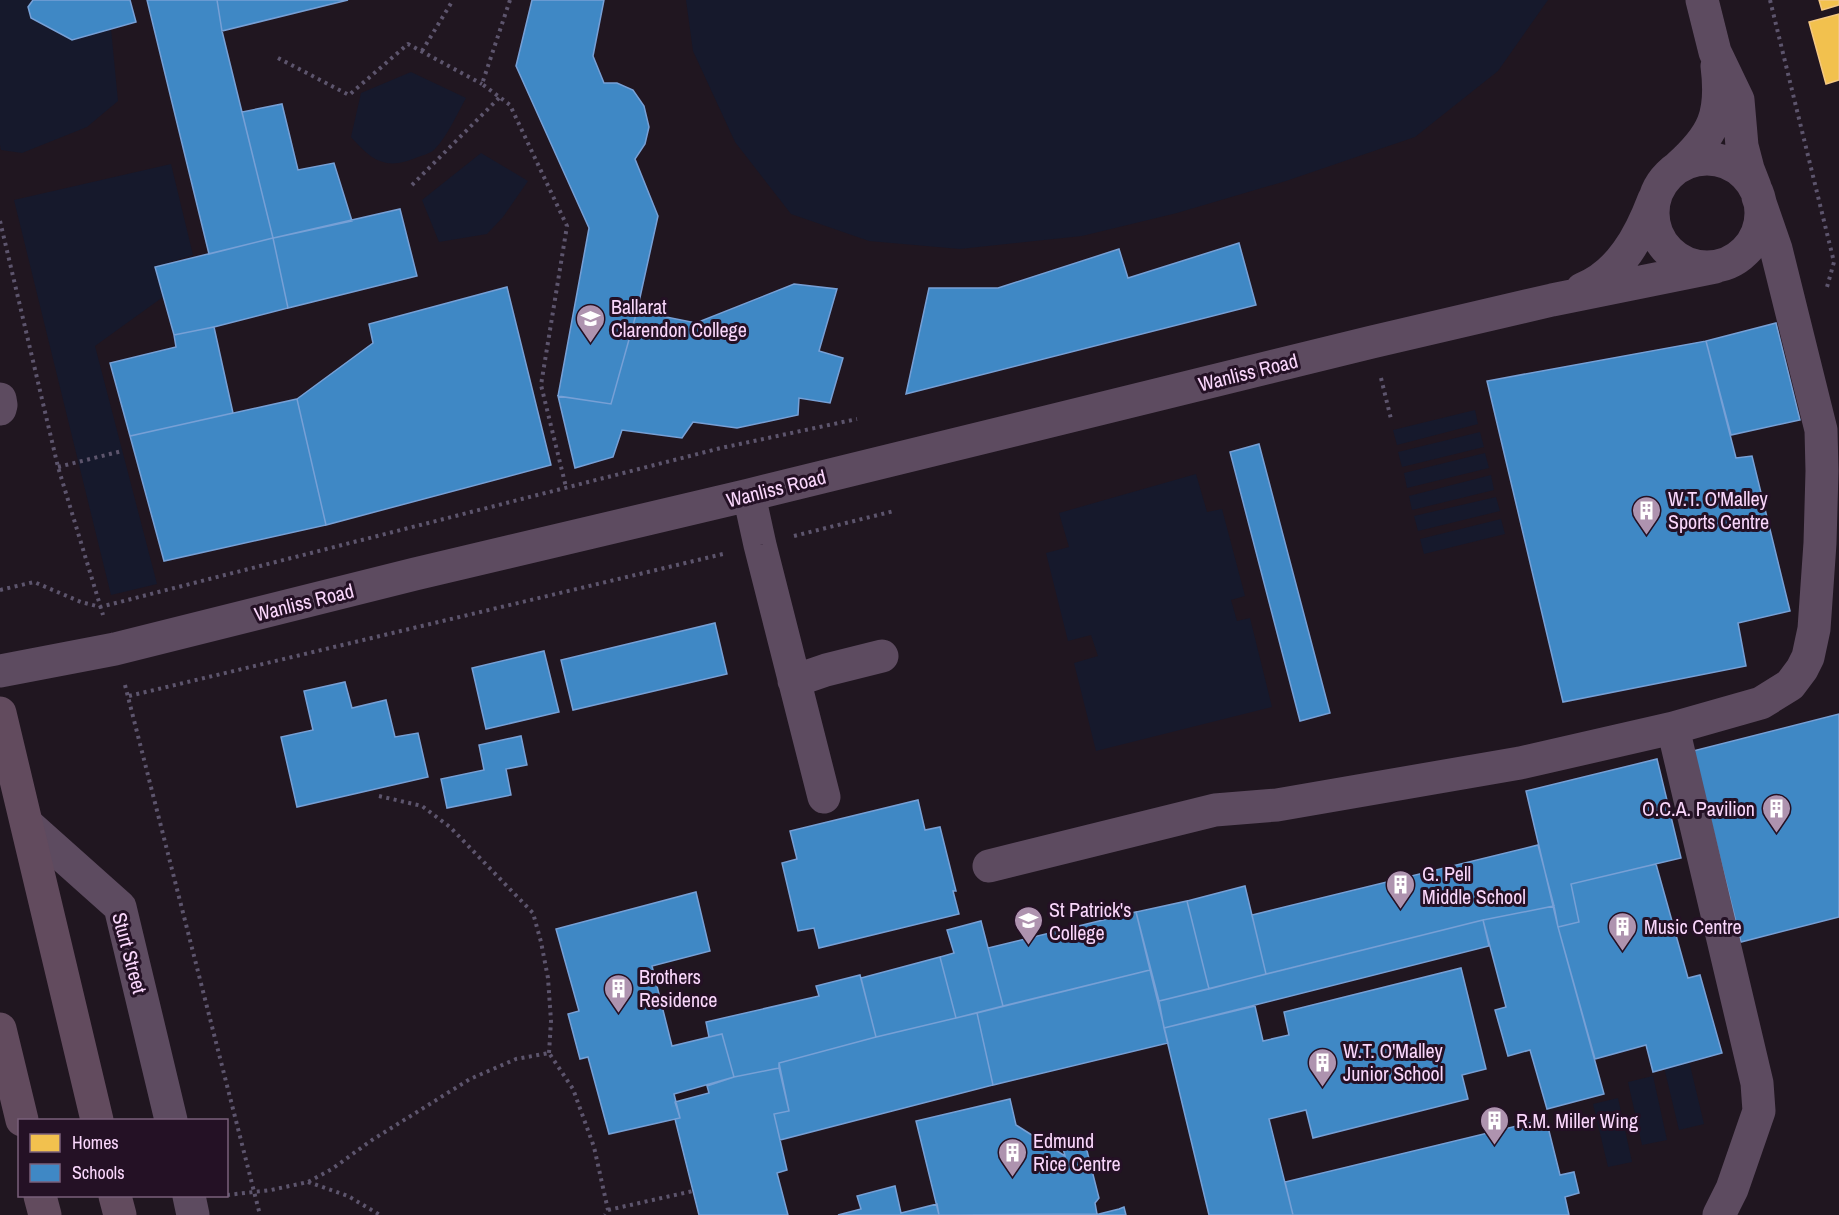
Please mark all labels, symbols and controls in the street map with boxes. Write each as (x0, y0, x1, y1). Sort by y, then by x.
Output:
place label: Ballarat Clarendon College (611, 293, 747, 343)
school or university icon: Ballarat Clarendon College (574, 302, 606, 344)
street label: Wanliss Road (1195, 347, 1301, 397)
street label: Wanliss Road (723, 463, 829, 513)
place label: W.T. O'Malley Sports Centre (1668, 485, 1769, 535)
building icon: W.T. O'Malley Sports Centre (1631, 494, 1663, 536)
street label: Wanliss Road (251, 577, 357, 627)
building icon: O.C.A. Pavilion (1760, 792, 1792, 834)
place label: O.C.A. Pavilion (1642, 795, 1755, 822)
place label: G. Pell Middle School (1422, 860, 1526, 910)
building icon: G. Pell Middle School (1385, 868, 1417, 910)
place label: St Patrick's College (1049, 896, 1131, 946)
school or university icon: St Patrick's College (1012, 904, 1044, 946)
street label: Sturt Street (106, 909, 154, 997)
building icon: Music Centre (1607, 910, 1639, 952)
place label: Music Centre (1644, 913, 1742, 940)
place label: Brothers Residence (639, 963, 717, 1013)
building icon: Brothers Residence (602, 972, 634, 1014)
place label: W.T. O'Malley Junior School (1343, 1037, 1444, 1087)
building icon: W.T. O'Malley Junior School (1306, 1046, 1338, 1088)
building icon: R.M. Miller Wing (1479, 1104, 1511, 1146)
place label: R.M. Miller Wing (1516, 1107, 1638, 1134)
legend (18, 1119, 228, 1197)
place label: Edmund Rice Centre (1033, 1127, 1121, 1177)
text: Homes (72, 1130, 119, 1155)
building icon: Edmund Rice Centre (996, 1136, 1028, 1178)
text: Schools (72, 1160, 125, 1185)

